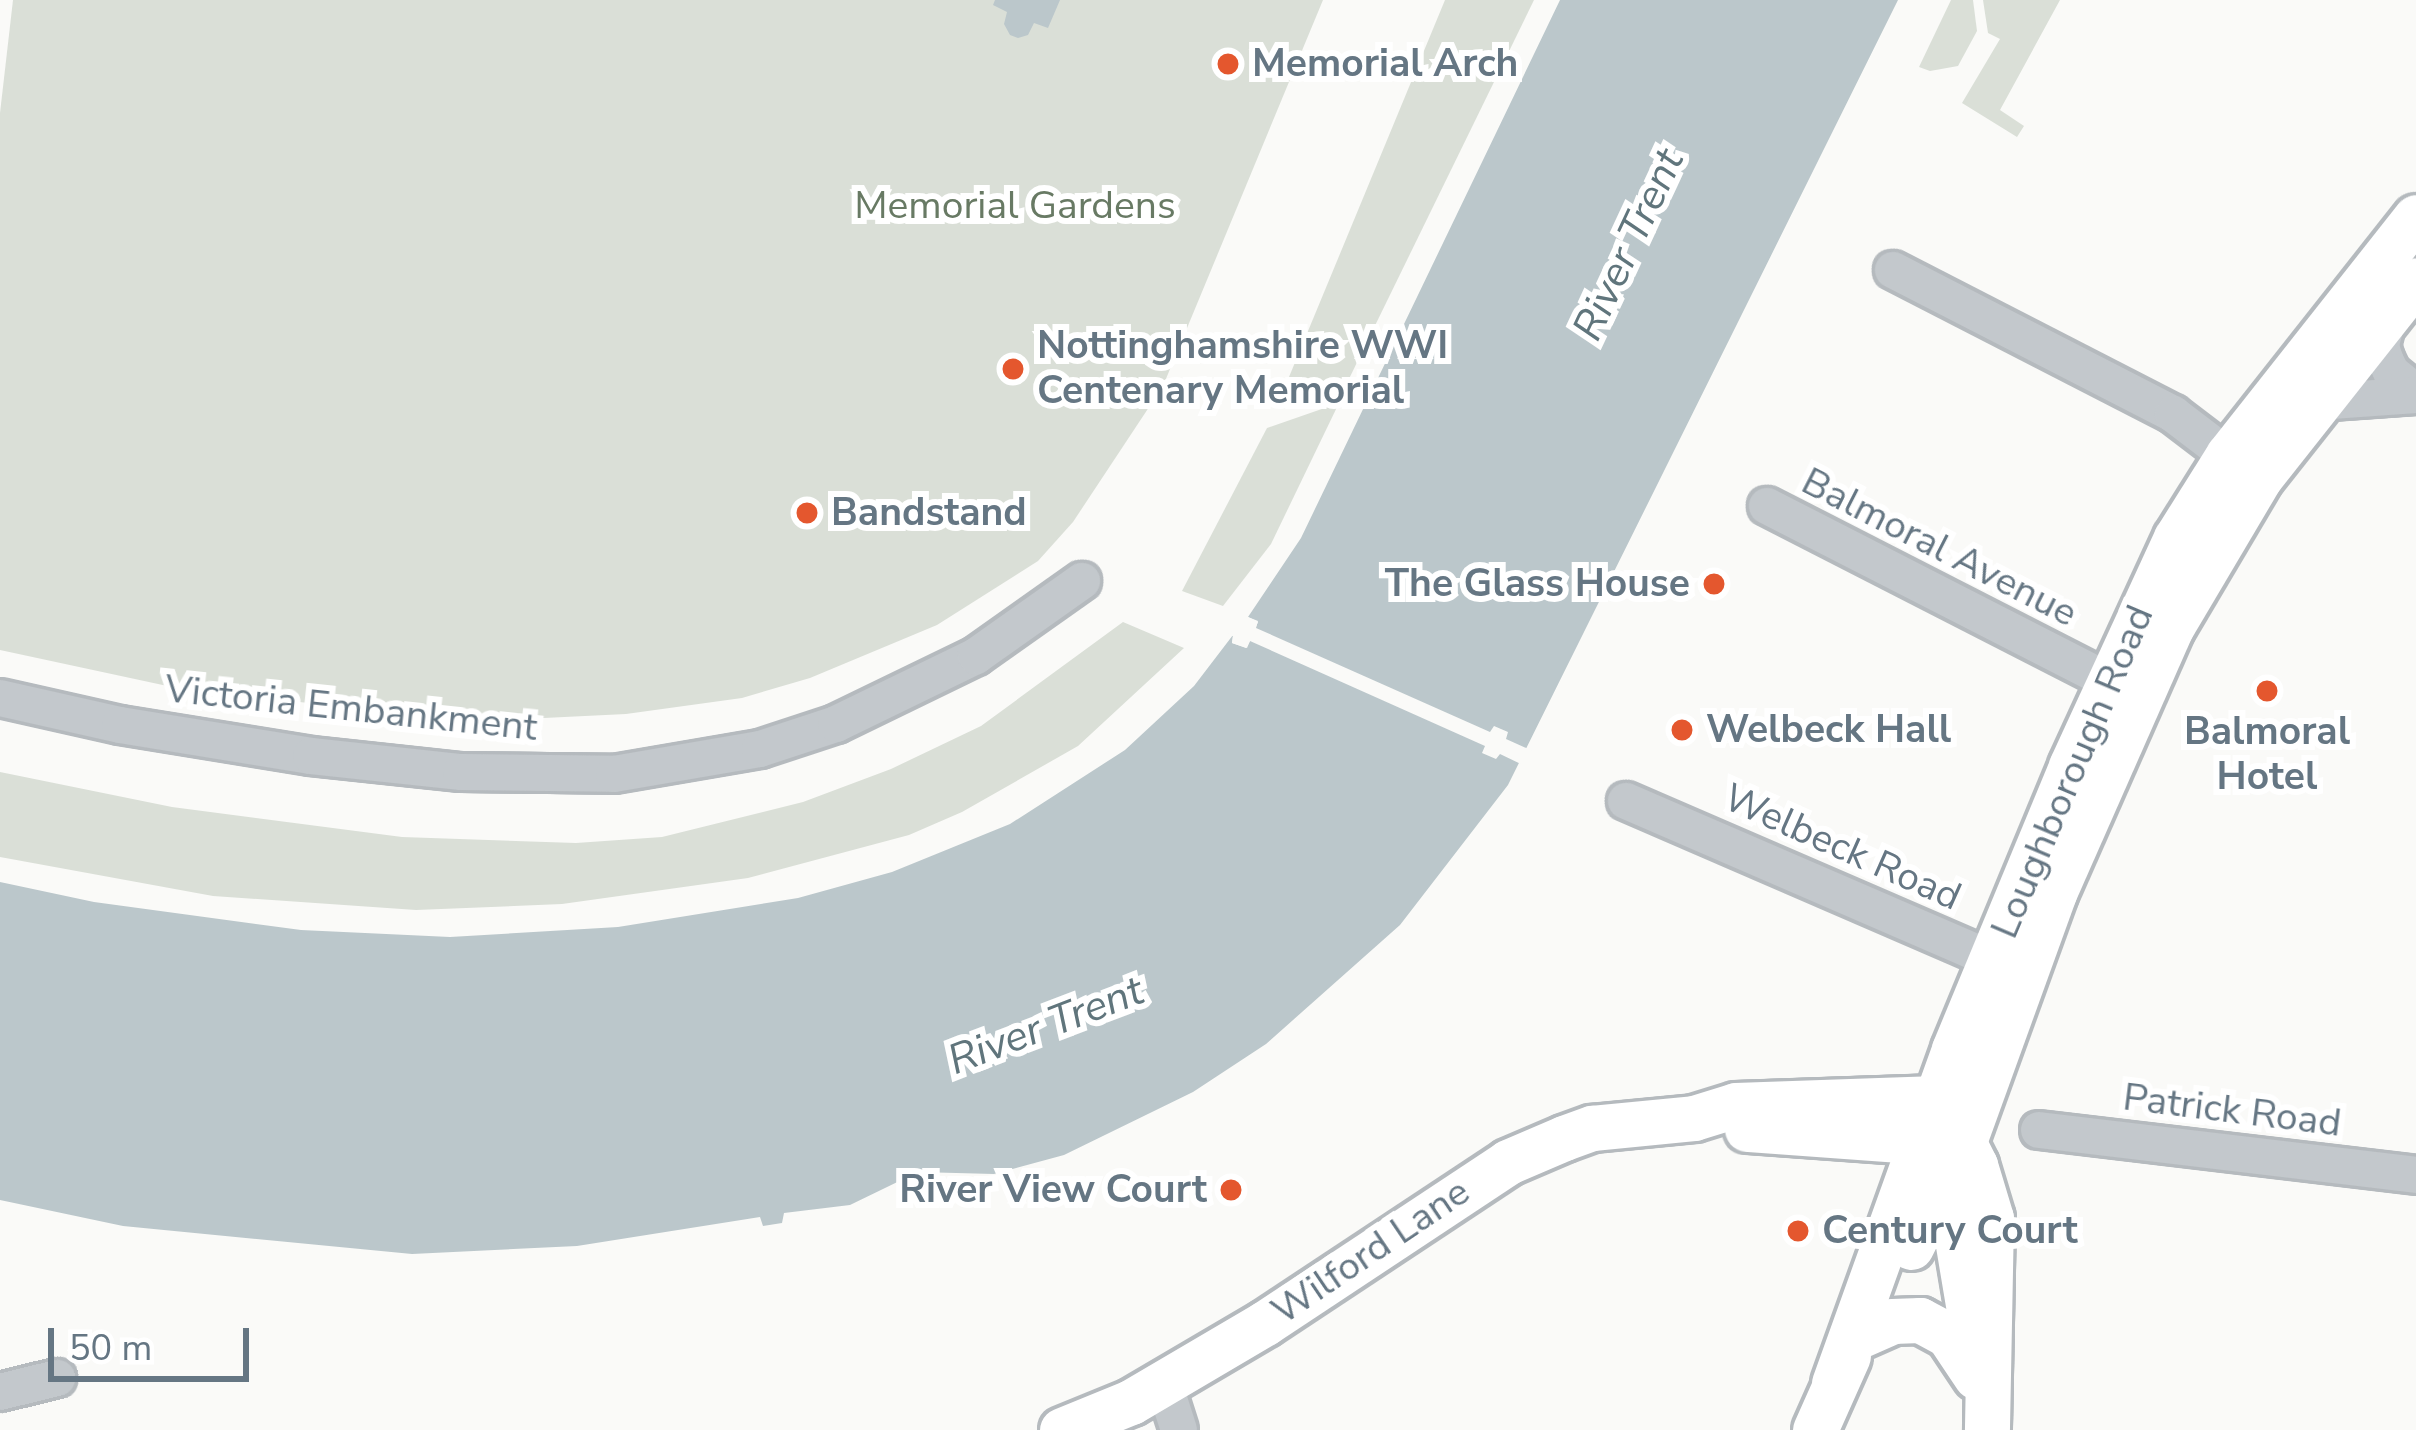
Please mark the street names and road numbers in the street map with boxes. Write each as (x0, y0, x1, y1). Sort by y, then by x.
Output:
street label: Balmoral Avenue (1794, 459, 2084, 637)
street label: Loughborough Road (1982, 599, 2164, 945)
street label: Victoria Embankment (163, 666, 539, 752)
street label: Welbeck Road (1716, 775, 1968, 921)
street label: Patrick Road (2120, 1074, 2344, 1148)
street label: Wilford Lane (1263, 1169, 1479, 1335)

